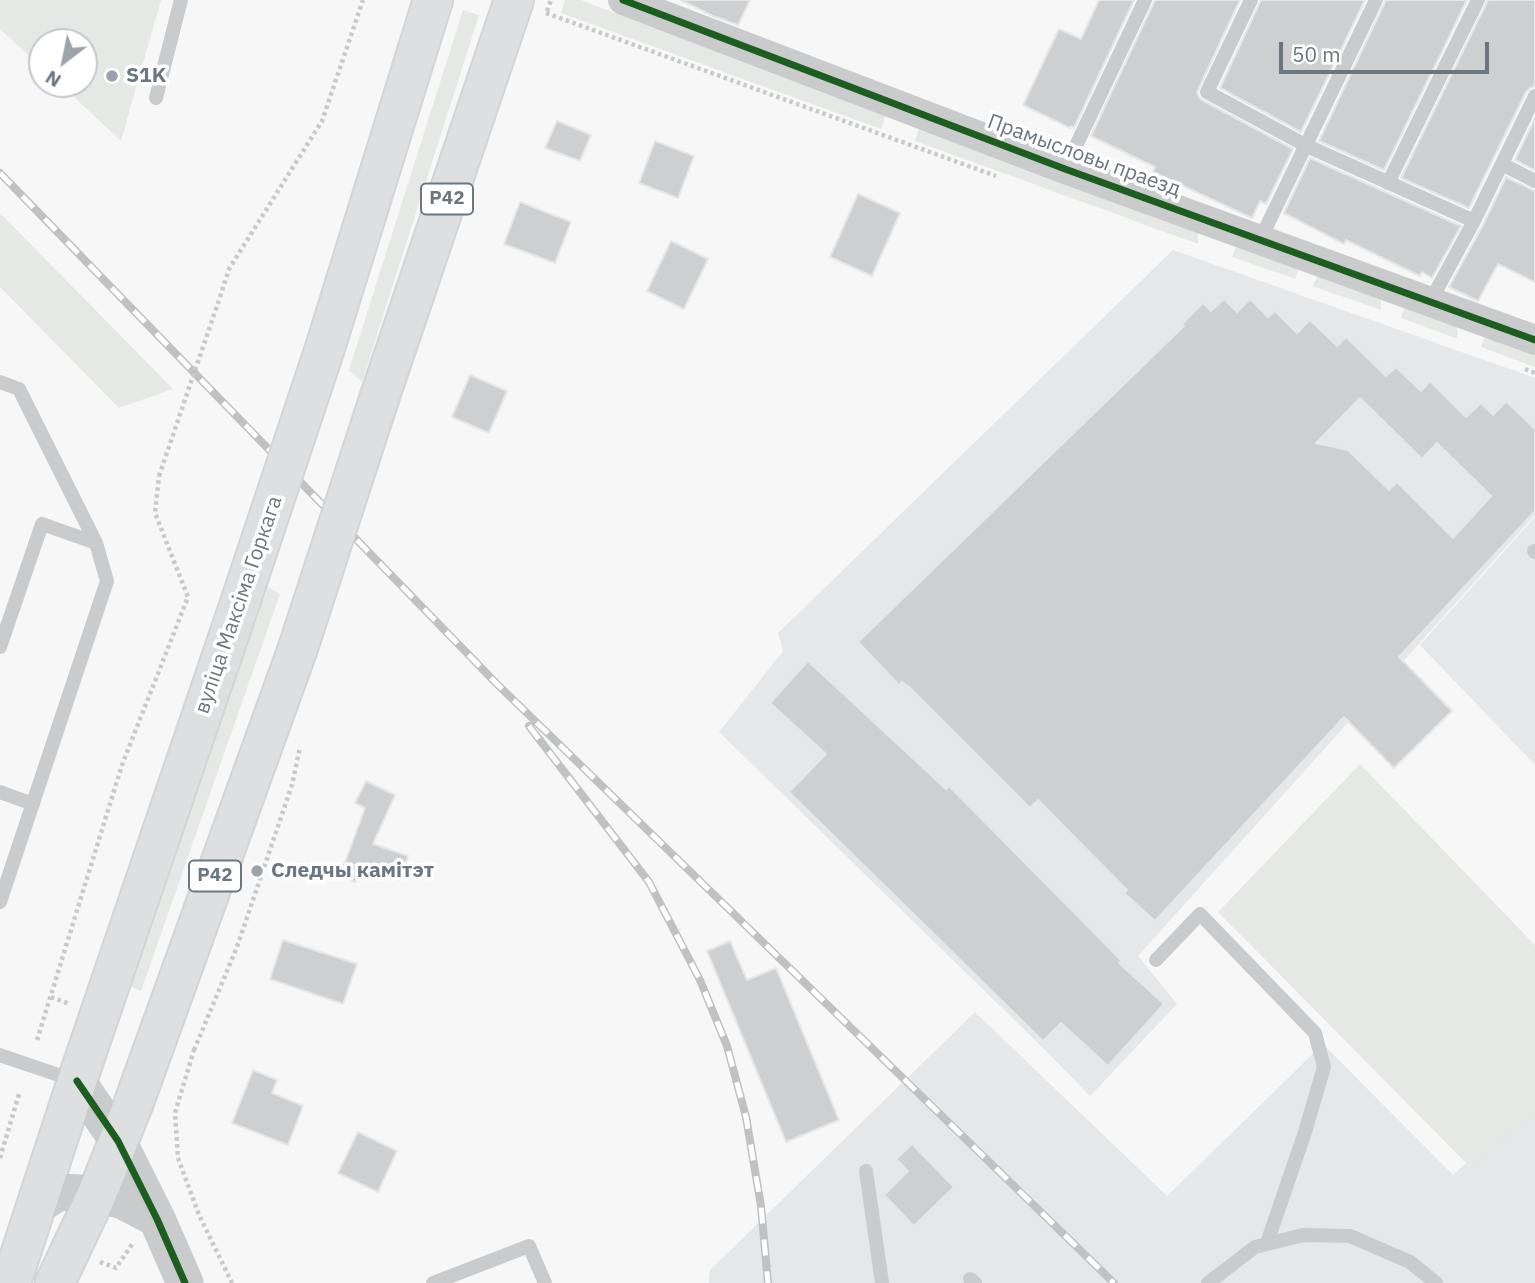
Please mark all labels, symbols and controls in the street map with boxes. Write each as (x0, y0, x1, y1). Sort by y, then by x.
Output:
north arrow (28, 28, 98, 98)
scale bar (1283, 28, 1493, 72)
text: 50 m (1292, 40, 1341, 68)
place label: S1K (126, 63, 166, 89)
text: N (41, 65, 65, 93)
marker: S1K (104, 68, 120, 84)
street label: Прамысловы праезд (984, 109, 1184, 203)
road number: Р42 (421, 183, 473, 214)
street label: вуліца Максіма Горкага (190, 493, 288, 717)
place label: Следчы камітэт (271, 858, 434, 884)
road number: Р42 (189, 860, 241, 891)
marker: Следчы камітэт (249, 863, 265, 879)

